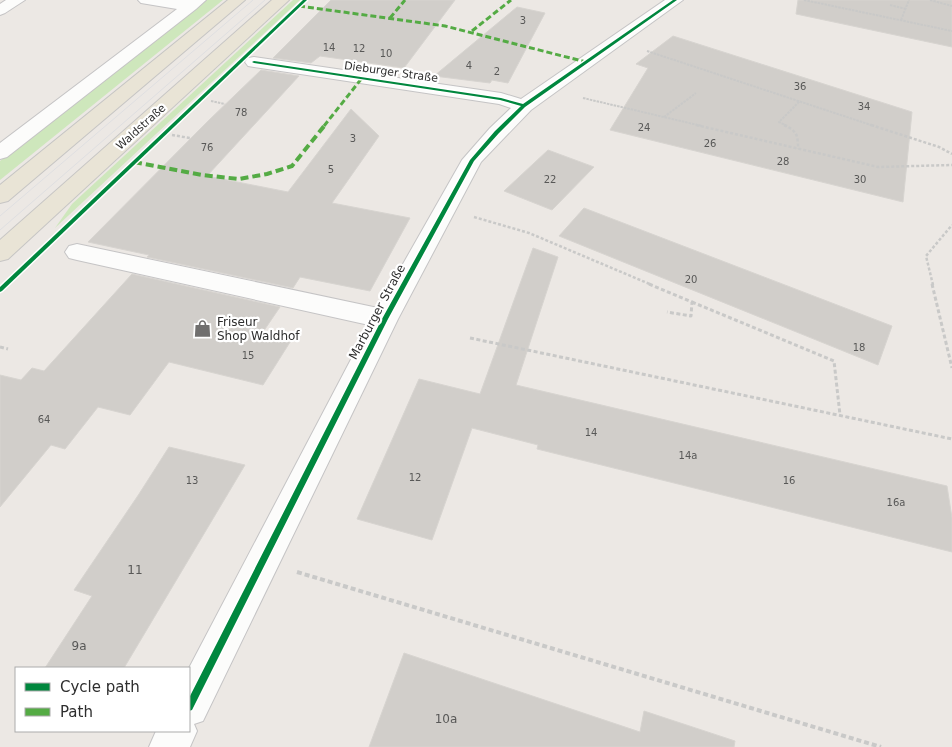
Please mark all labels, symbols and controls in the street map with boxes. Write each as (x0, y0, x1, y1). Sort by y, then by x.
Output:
house number: 3 (520, 15, 526, 26)
house number: 14 (323, 42, 335, 53)
house number: 12 (353, 43, 365, 54)
house number: 10 (380, 48, 392, 59)
street label: Dieburger Straße (343, 59, 439, 85)
house number: 4 (466, 60, 472, 71)
house number: 2 (494, 66, 500, 77)
house number: 36 (794, 81, 806, 92)
street label: Waldstraße (114, 101, 169, 153)
house number: 34 (858, 101, 870, 112)
house number: 78 (235, 107, 247, 118)
house number: 24 (638, 122, 650, 133)
house number: 3 (350, 133, 356, 144)
house number: 26 (704, 138, 716, 149)
house number: 76 (201, 142, 213, 153)
house number: 28 (777, 156, 789, 167)
house number: 5 (328, 164, 334, 175)
house number: 22 (544, 174, 556, 185)
house number: 30 (854, 174, 866, 185)
street label: Marburger Straße (346, 262, 408, 362)
house number: 20 (685, 274, 697, 285)
place label: Friseur Shop Waldhof (217, 315, 300, 343)
shop icon: Friseur Shop Waldhof (193, 319, 213, 339)
house number: 18 (853, 342, 865, 353)
house number: 15 (242, 350, 254, 361)
house number: 64 (38, 414, 50, 425)
house number: 14 (585, 427, 597, 438)
house number: 14a (679, 450, 697, 461)
house number: 12 (409, 472, 421, 483)
house number: 13 (186, 475, 198, 486)
house number: 16 (783, 475, 795, 486)
house number: 16a (887, 497, 905, 508)
house number: 11 (127, 563, 143, 577)
house number: 9a (72, 639, 87, 653)
legend (15, 667, 190, 732)
text: Cycle path (60, 678, 140, 696)
text: Path (60, 703, 93, 721)
house number: 10a (435, 712, 457, 726)

